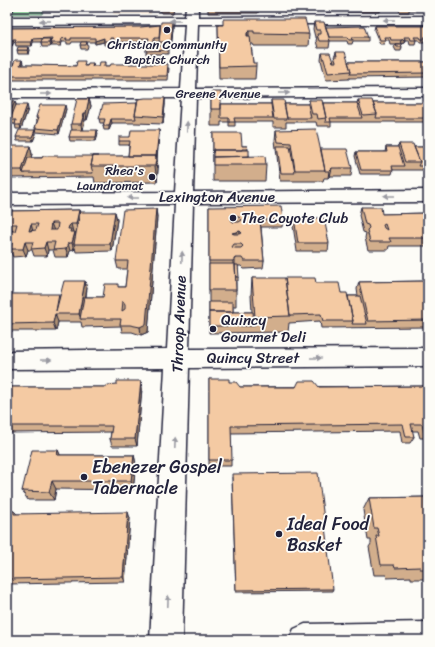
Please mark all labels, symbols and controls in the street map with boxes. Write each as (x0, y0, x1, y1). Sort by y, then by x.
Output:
one-way arrow (382, 17, 395, 23)
one-way arrow (38, 18, 51, 24)
one-way arrow (168, 18, 181, 24)
marker: Christian Community Baptist Church (162, 25, 172, 35)
place label: Christian Community Baptist Church (107, 33, 227, 71)
street label: Greene Avenue (176, 82, 260, 105)
one-way arrow (278, 90, 291, 96)
one-way arrow (40, 91, 53, 97)
one-way arrow (184, 121, 191, 133)
place label: Rhea's Laundromat (77, 159, 144, 197)
marker: Rhea's Laundromat (147, 172, 157, 182)
street label: Lexington Avenue (159, 184, 275, 210)
one-way arrow (382, 193, 395, 199)
one-way arrow (126, 195, 139, 201)
place label: The Coyote Club (241, 205, 348, 231)
marker: The Coyote Club (228, 213, 238, 223)
one-way arrow (179, 250, 185, 263)
street label: Throop Avenue (164, 275, 194, 373)
place label: Quincy Gourmet Deli (221, 307, 307, 350)
marker: Quincy Gourmet Deli (208, 324, 218, 334)
street label: Quincy Street (207, 345, 300, 371)
one-way arrow (310, 354, 322, 361)
one-way arrow (40, 357, 53, 363)
one-way arrow (171, 437, 178, 449)
place label: Ebenezer Gospel Tabernacle (92, 451, 223, 504)
marker: Ebenezer Gospel Tabernacle (79, 472, 89, 482)
place label: Ideal Food Basket (286, 508, 371, 561)
marker: Ideal Food Basket (274, 529, 284, 539)
one-way arrow (165, 594, 171, 607)

